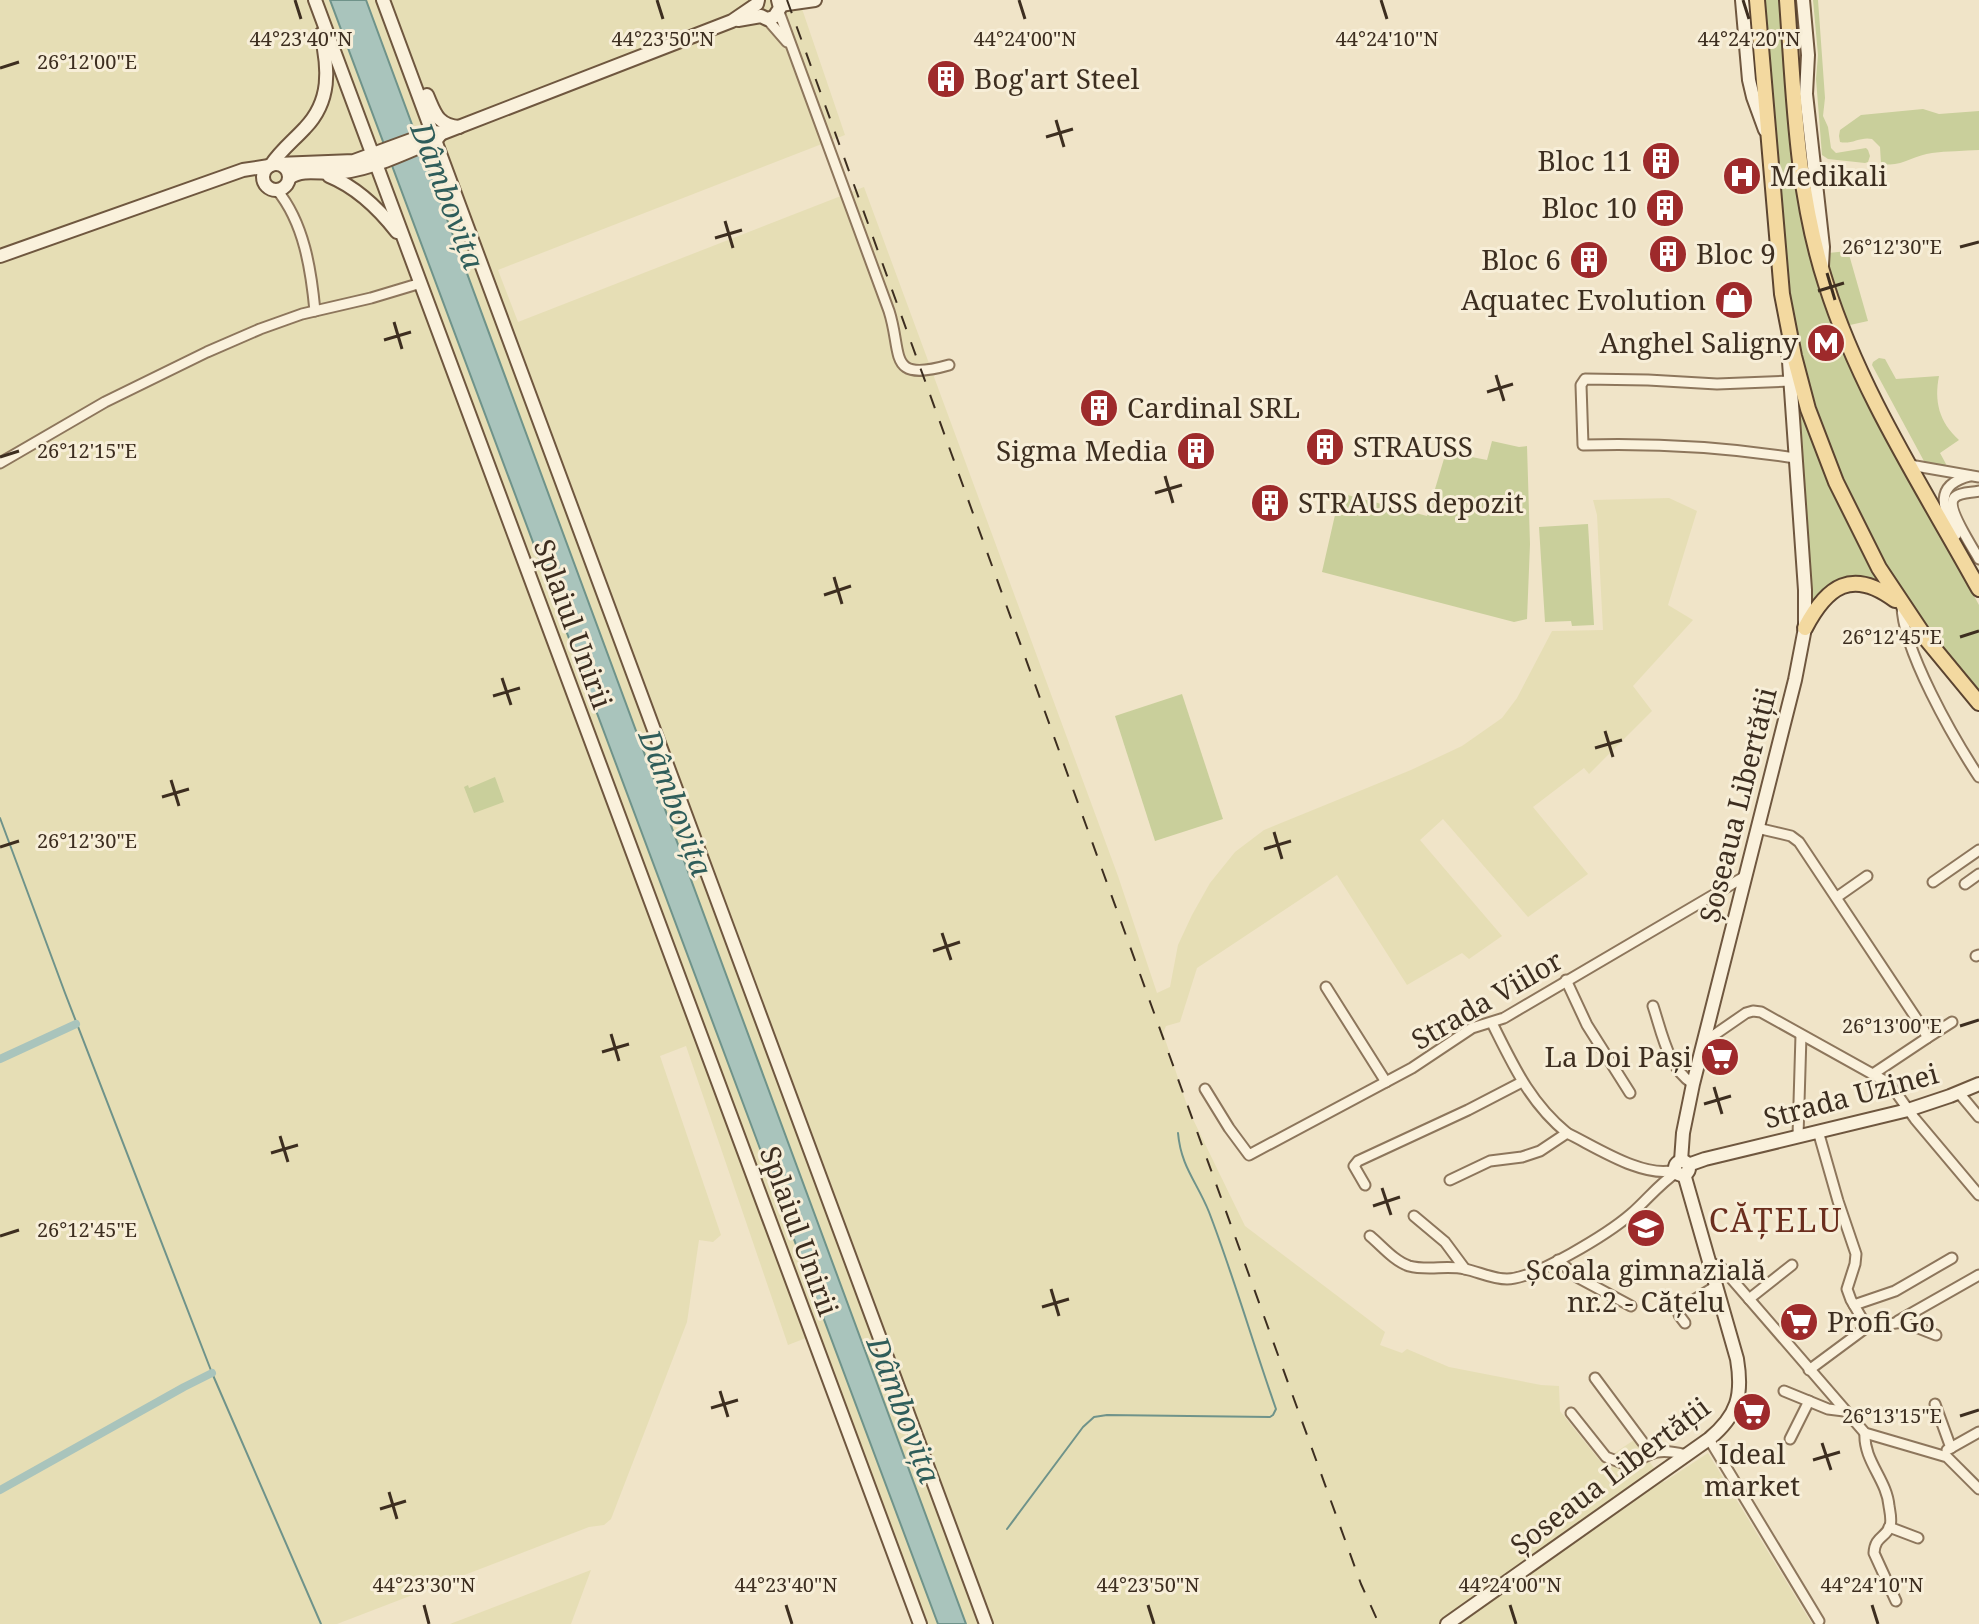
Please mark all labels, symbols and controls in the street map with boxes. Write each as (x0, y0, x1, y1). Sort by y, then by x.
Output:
text: 44°23'40"N (250, 25, 352, 52)
text: 44°23'50"N (612, 25, 714, 52)
text: 44°24'00"N (974, 25, 1076, 52)
text: 44°24'10"N (1336, 25, 1438, 52)
text: 44°24'20"N (1698, 25, 1800, 52)
text: 26°12'00"E (37, 48, 137, 75)
building icon: Bog'art Steel (925, 58, 967, 100)
place label: Bog'art Steel (974, 59, 1140, 97)
water label: Dâmbovița (401, 115, 495, 275)
building icon: Bloc 11 (1640, 140, 1682, 182)
place label: Bloc 11 (1537, 141, 1633, 179)
hospital icon: Medikali (1721, 155, 1763, 197)
place label: Medikali (1770, 156, 1887, 194)
building icon: Bloc 10 (1644, 187, 1686, 229)
place label: Bloc 10 (1541, 188, 1637, 226)
building icon: Bloc 9 (1647, 233, 1689, 275)
text: 26°12'30"E (1842, 233, 1942, 260)
place label: Bloc 9 (1696, 234, 1776, 272)
building icon: Bloc 6 (1568, 239, 1610, 281)
place label: Bloc 6 (1481, 240, 1561, 278)
shop icon: Aquatec Evolution (1713, 279, 1755, 321)
place label: Aquatec Evolution (1461, 280, 1706, 318)
metro station icon: Anghel Saligny (1805, 322, 1847, 364)
place label: Anghel Saligny (1599, 323, 1798, 361)
building icon: Cardinal SRL (1078, 387, 1120, 429)
place label: Cardinal SRL (1127, 388, 1300, 426)
building icon: STRAUSS (1304, 426, 1346, 468)
place label: STRAUSS (1353, 427, 1473, 465)
building icon: Sigma Media (1175, 430, 1217, 472)
place label: Sigma Media (996, 431, 1168, 469)
text: 26°12'15"E (37, 437, 137, 464)
building icon: STRAUSS depozit (1249, 482, 1291, 524)
place label: STRAUSS depozit (1298, 483, 1524, 521)
street label: Splaiul Unirii (526, 534, 622, 714)
text: 26°12'45"E (1842, 623, 1942, 650)
street label: Șoseaua Libertății (1689, 683, 1785, 926)
water label: Dâmbovița (629, 722, 723, 882)
text: 26°12'30"E (37, 827, 137, 854)
street label: Strada Viilor (1404, 941, 1569, 1058)
text: 26°13'00"E (1842, 1012, 1942, 1039)
supermarket icon: La Doi Pași (1699, 1036, 1741, 1078)
place label: La Doi Pași (1544, 1037, 1692, 1075)
street label: Strada Uzinei (1759, 1053, 1942, 1137)
street label: Splaiul Unirii (752, 1141, 848, 1321)
district label: CĂȚELU (1709, 1198, 1843, 1241)
school or university icon: Școala gimnazială nr.2 - Cățelu (1625, 1207, 1667, 1249)
text: 26°12'45"E (37, 1216, 137, 1243)
place label: Școala gimnazială nr.2 - Cățelu (1526, 1250, 1766, 1320)
supermarket icon: Profi Go (1778, 1301, 1820, 1343)
place label: Profi Go (1827, 1302, 1935, 1340)
water label: Dâmbovița (857, 1329, 951, 1489)
street label: Șoseaua Libertății (1502, 1388, 1717, 1563)
supermarket icon: Ideal market (1731, 1391, 1773, 1433)
text: 26°13'15"E (1842, 1402, 1942, 1429)
place label: Ideal market (1704, 1434, 1800, 1504)
text: 44°23'30"N (373, 1571, 475, 1598)
text: 44°23'40"N (735, 1571, 837, 1598)
text: 44°23'50"N (1097, 1571, 1199, 1598)
text: 44°24'00"N (1459, 1571, 1561, 1598)
text: 44°24'10"N (1821, 1571, 1923, 1598)

